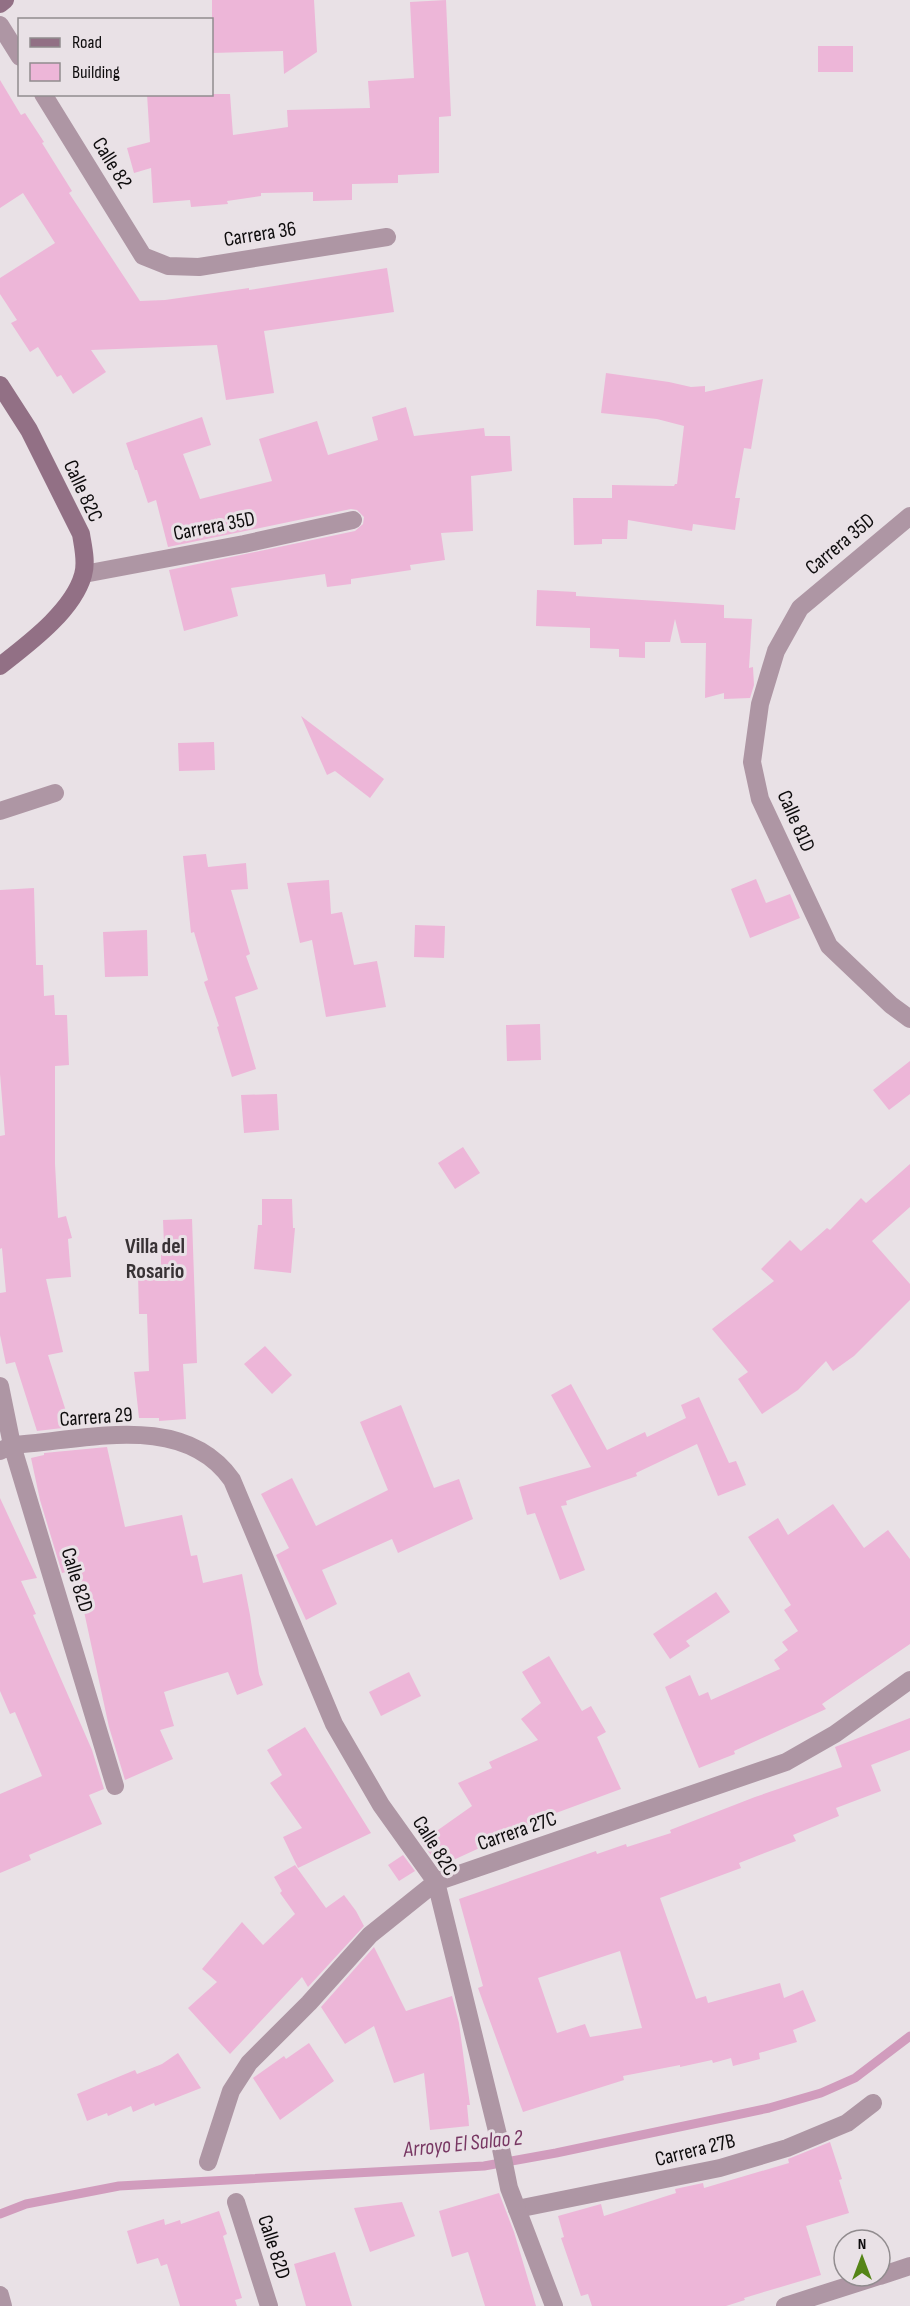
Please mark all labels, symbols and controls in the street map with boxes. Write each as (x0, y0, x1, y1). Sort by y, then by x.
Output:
legend (18, 18, 213, 96)
text: Road (72, 32, 102, 53)
text: Building (72, 62, 120, 83)
street label: Calle 82 (87, 133, 137, 193)
street label: Carrera 36 (222, 216, 298, 252)
street label: Calle 82C (58, 456, 108, 526)
street label: Carrera 35D (171, 506, 257, 546)
street label: Carrera 35D (800, 508, 880, 580)
street label: Calle 81D (771, 786, 821, 856)
district label: Villa del Rosario (125, 1233, 185, 1285)
street label: Carrera 29 (59, 1402, 133, 1432)
street label: Calle 82D (55, 1545, 99, 1615)
street label: Carrera 27C (474, 1806, 560, 1856)
street label: Calle 82C (407, 1811, 463, 1881)
water label: Arroyo El Salao 2 (401, 2124, 525, 2164)
street label: Carrera 27B (652, 2128, 738, 2172)
street label: Calle 82D (252, 2212, 296, 2282)
north arrow (832, 2228, 892, 2288)
text: N (858, 2235, 866, 2254)

